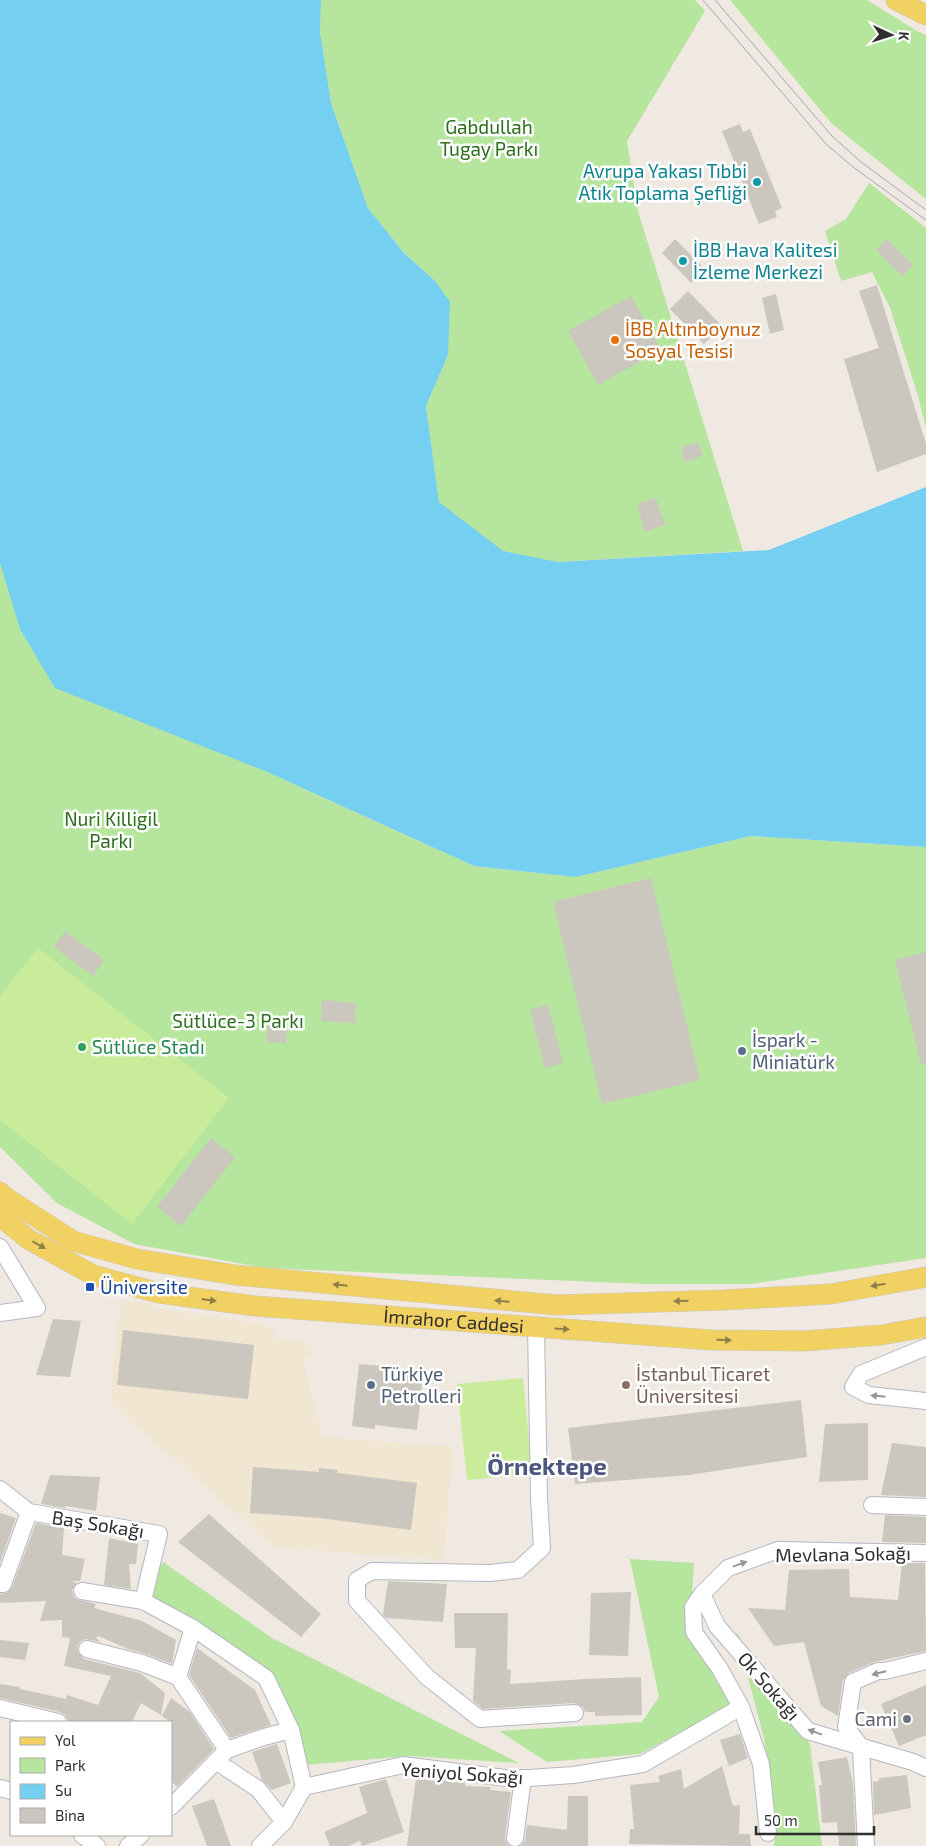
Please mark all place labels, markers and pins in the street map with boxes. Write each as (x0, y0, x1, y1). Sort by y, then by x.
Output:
place label: Avrupa Yakası Tıbbi Atık Toplama Şefliği (578, 159, 747, 205)
marker: Avrupa Yakası Tıbbi Atık Toplama Şefliği (751, 176, 763, 188)
place label: İBB Hava Kalitesi İzleme Merkezi (693, 238, 837, 283)
marker: İBB Hava Kalitesi İzleme Merkezi (677, 255, 689, 267)
place label: İBB Altınboynuz Sosyal Tesisi (625, 317, 761, 362)
marker: İBB Altınboynuz Sosyal Tesisi (609, 334, 621, 346)
place label: İspark - Miniatürk (752, 1028, 835, 1073)
place label: Sütlüce Stadı (92, 1035, 205, 1058)
marker: Sütlüce Stadı (76, 1041, 88, 1053)
marker: İspark - Miniatürk (736, 1045, 748, 1057)
place label: Üniversite (100, 1275, 188, 1298)
marker: Üniversite (84, 1281, 96, 1293)
place label: Türkiye Petrolleri (381, 1362, 462, 1407)
place label: İstanbul Ticaret Üniversitesi (636, 1362, 770, 1407)
marker: Türkiye Petrolleri (365, 1379, 377, 1391)
marker: İstanbul Ticaret Üniversitesi (620, 1379, 632, 1391)
place label: Cami (854, 1707, 897, 1730)
marker: Cami (901, 1713, 913, 1725)

